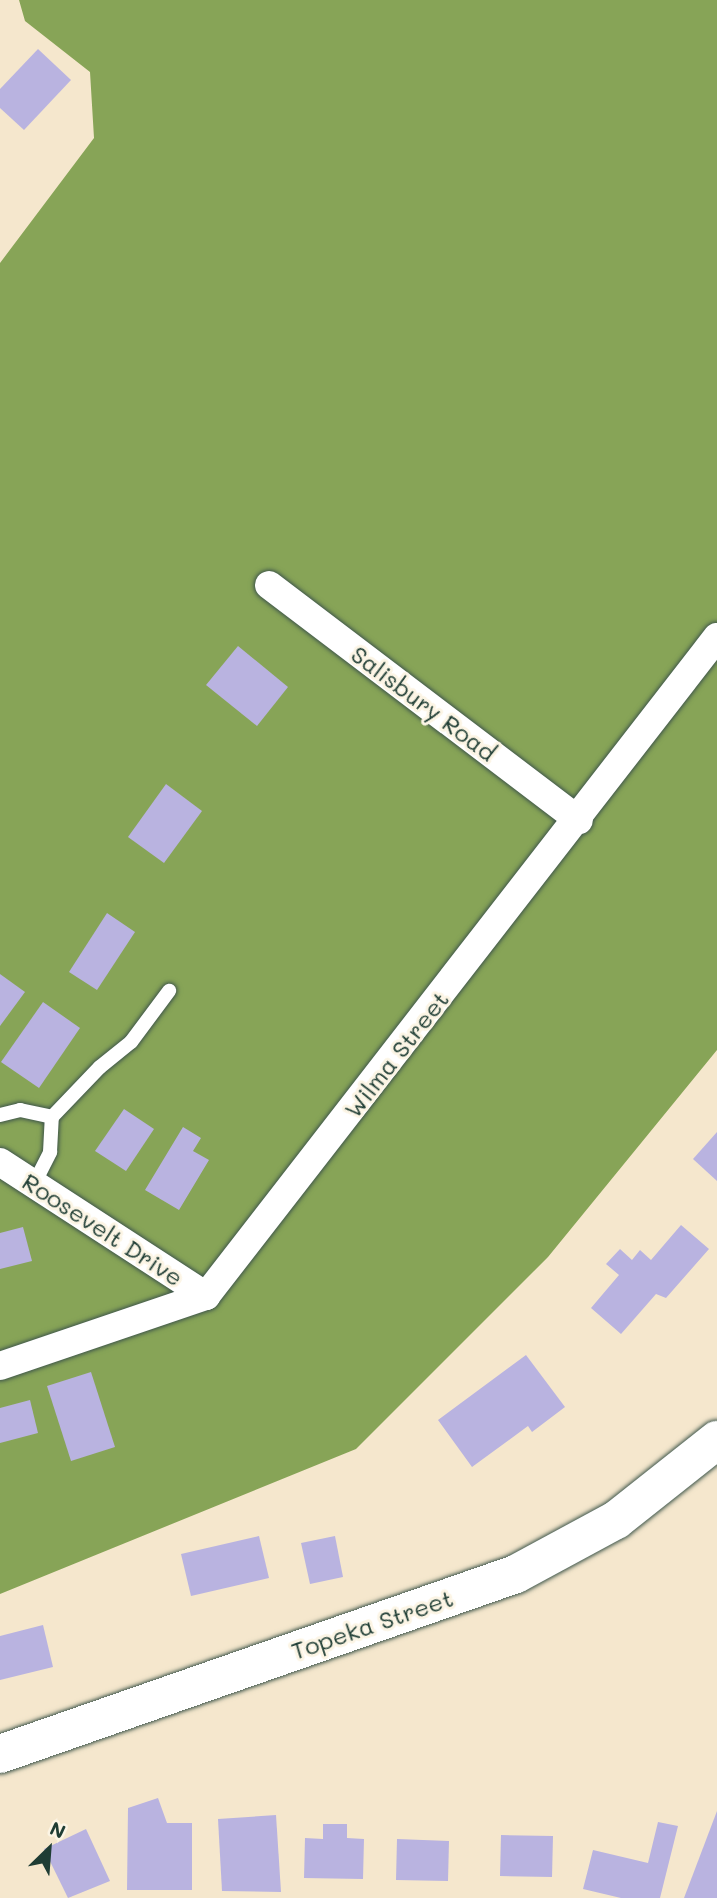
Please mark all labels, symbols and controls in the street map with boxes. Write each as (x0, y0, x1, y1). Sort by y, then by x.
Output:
street label: Salisbury Road (346, 639, 502, 767)
street label: Wilma Street (338, 985, 454, 1123)
street label: Roosevelt Drive (17, 1166, 189, 1292)
street label: Topeka Street (287, 1583, 457, 1665)
north arrow (14, 1814, 84, 1884)
text: N (46, 1815, 70, 1844)

